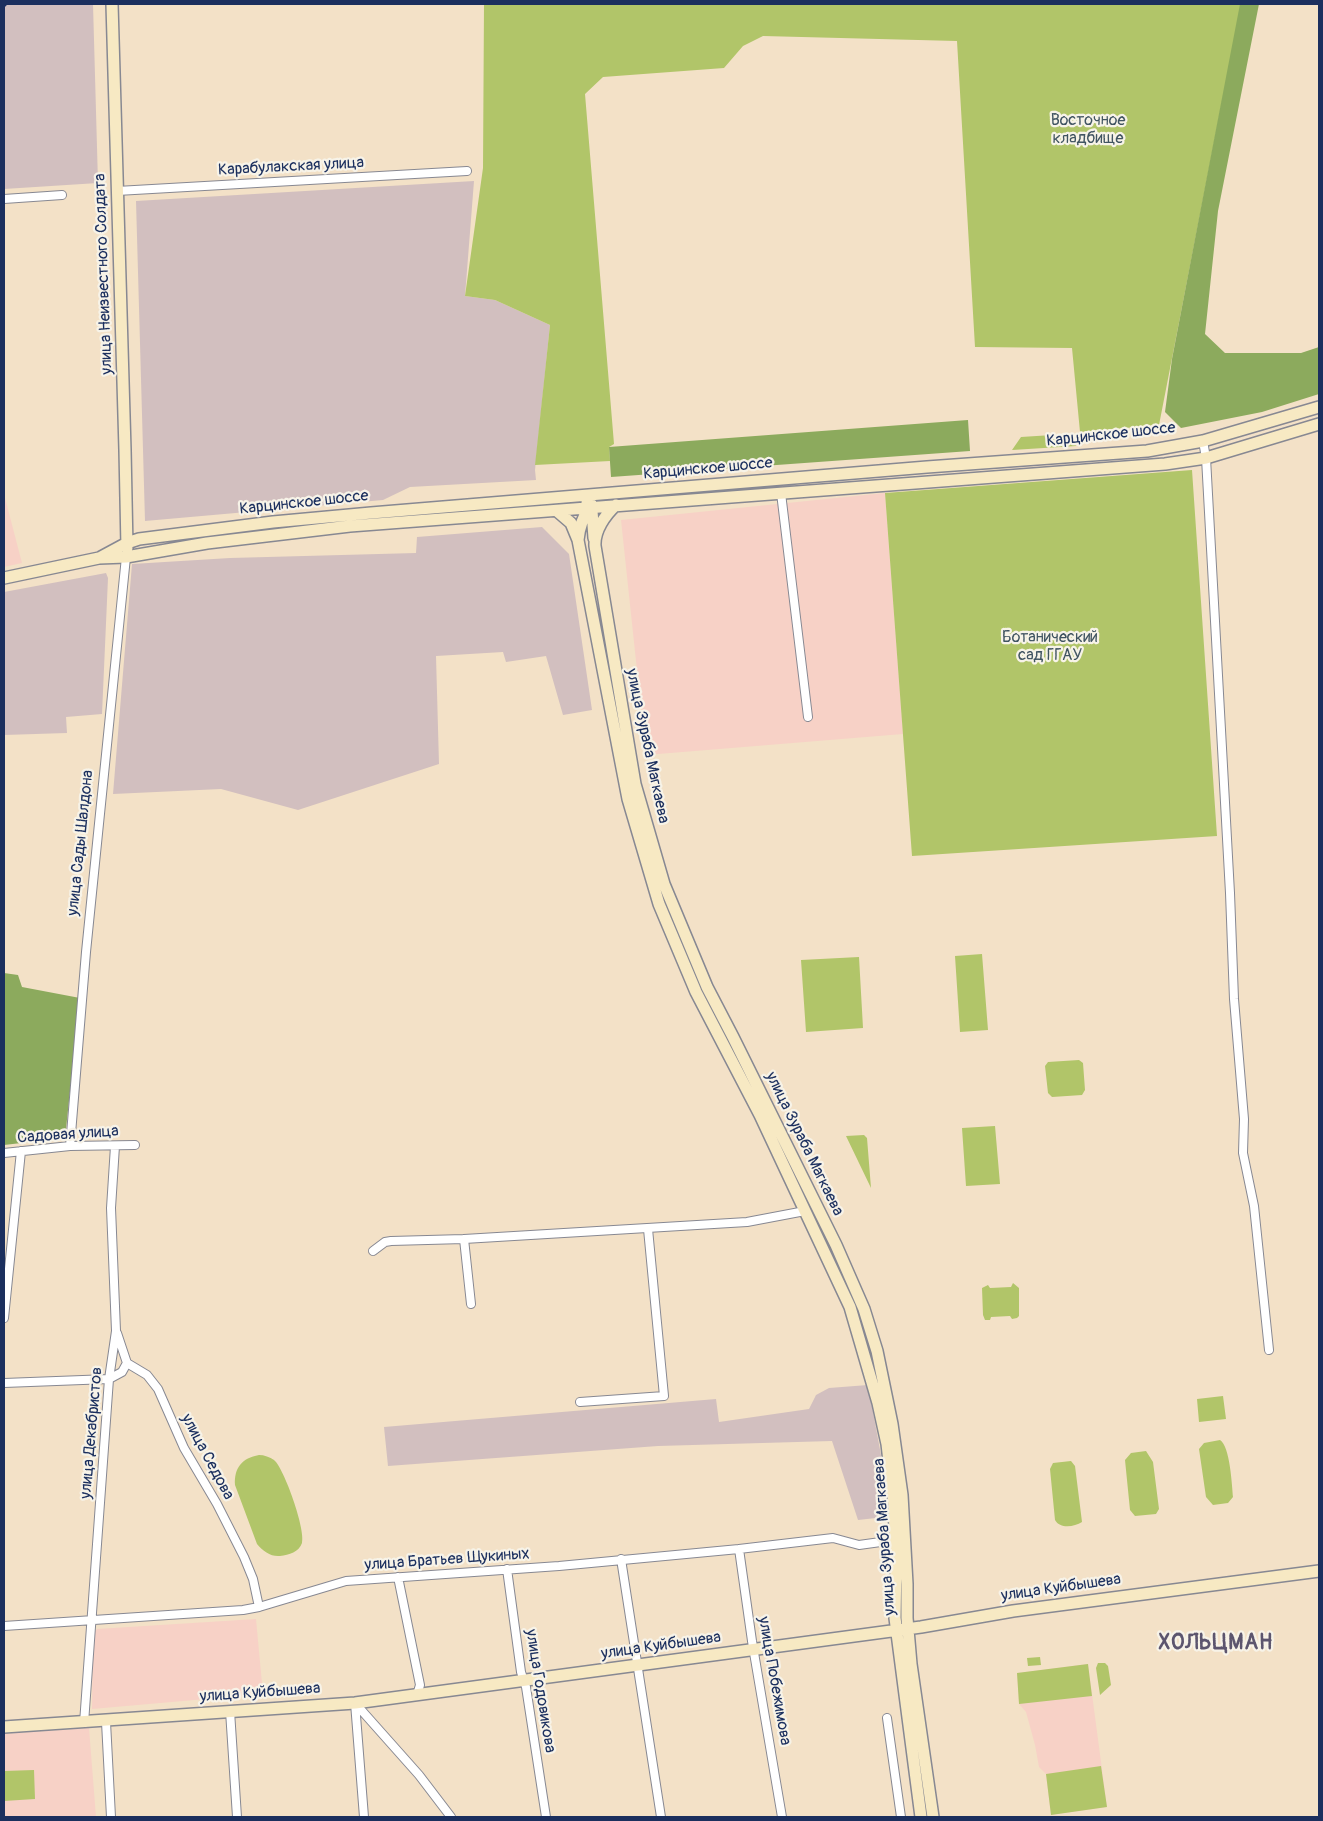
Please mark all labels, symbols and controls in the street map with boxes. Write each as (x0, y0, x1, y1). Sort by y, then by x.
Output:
park label: Восточное кладбище (1051, 111, 1125, 149)
street label: Карабулакская улица (218, 154, 364, 180)
street label: улица Неизвестного Солдата (91, 173, 117, 375)
street label: Карцинское шоссе (1045, 419, 1177, 451)
street label: Карцинское шоссе (643, 454, 773, 484)
street label: Карцинское шоссе (238, 487, 370, 519)
park label: Ботанический сад ГГАУ (1002, 628, 1098, 666)
street label: улица Зураба Магкаева (621, 667, 673, 825)
street label: улица Сады Шалдона (64, 769, 98, 917)
street label: улица Зураба Магкаева (761, 1069, 847, 1219)
street label: Садовая улица (17, 1122, 119, 1148)
street label: улица Декабристов (77, 1366, 107, 1500)
street label: улица Седова (176, 1411, 238, 1503)
street label: улица Зураба Магкаева (870, 1458, 900, 1616)
street label: улица Братьев Щукиных (364, 1545, 530, 1575)
street label: улица Куйбышева (1000, 1570, 1122, 1606)
street label: улица Побежимова (753, 1615, 795, 1747)
street label: улица Годовикова (521, 1628, 559, 1754)
street label: улица Куйбышева (600, 1628, 722, 1664)
district label: ХОЛЬЦМАН (1158, 1631, 1274, 1657)
street label: улица Куйбышева (199, 1679, 321, 1707)

